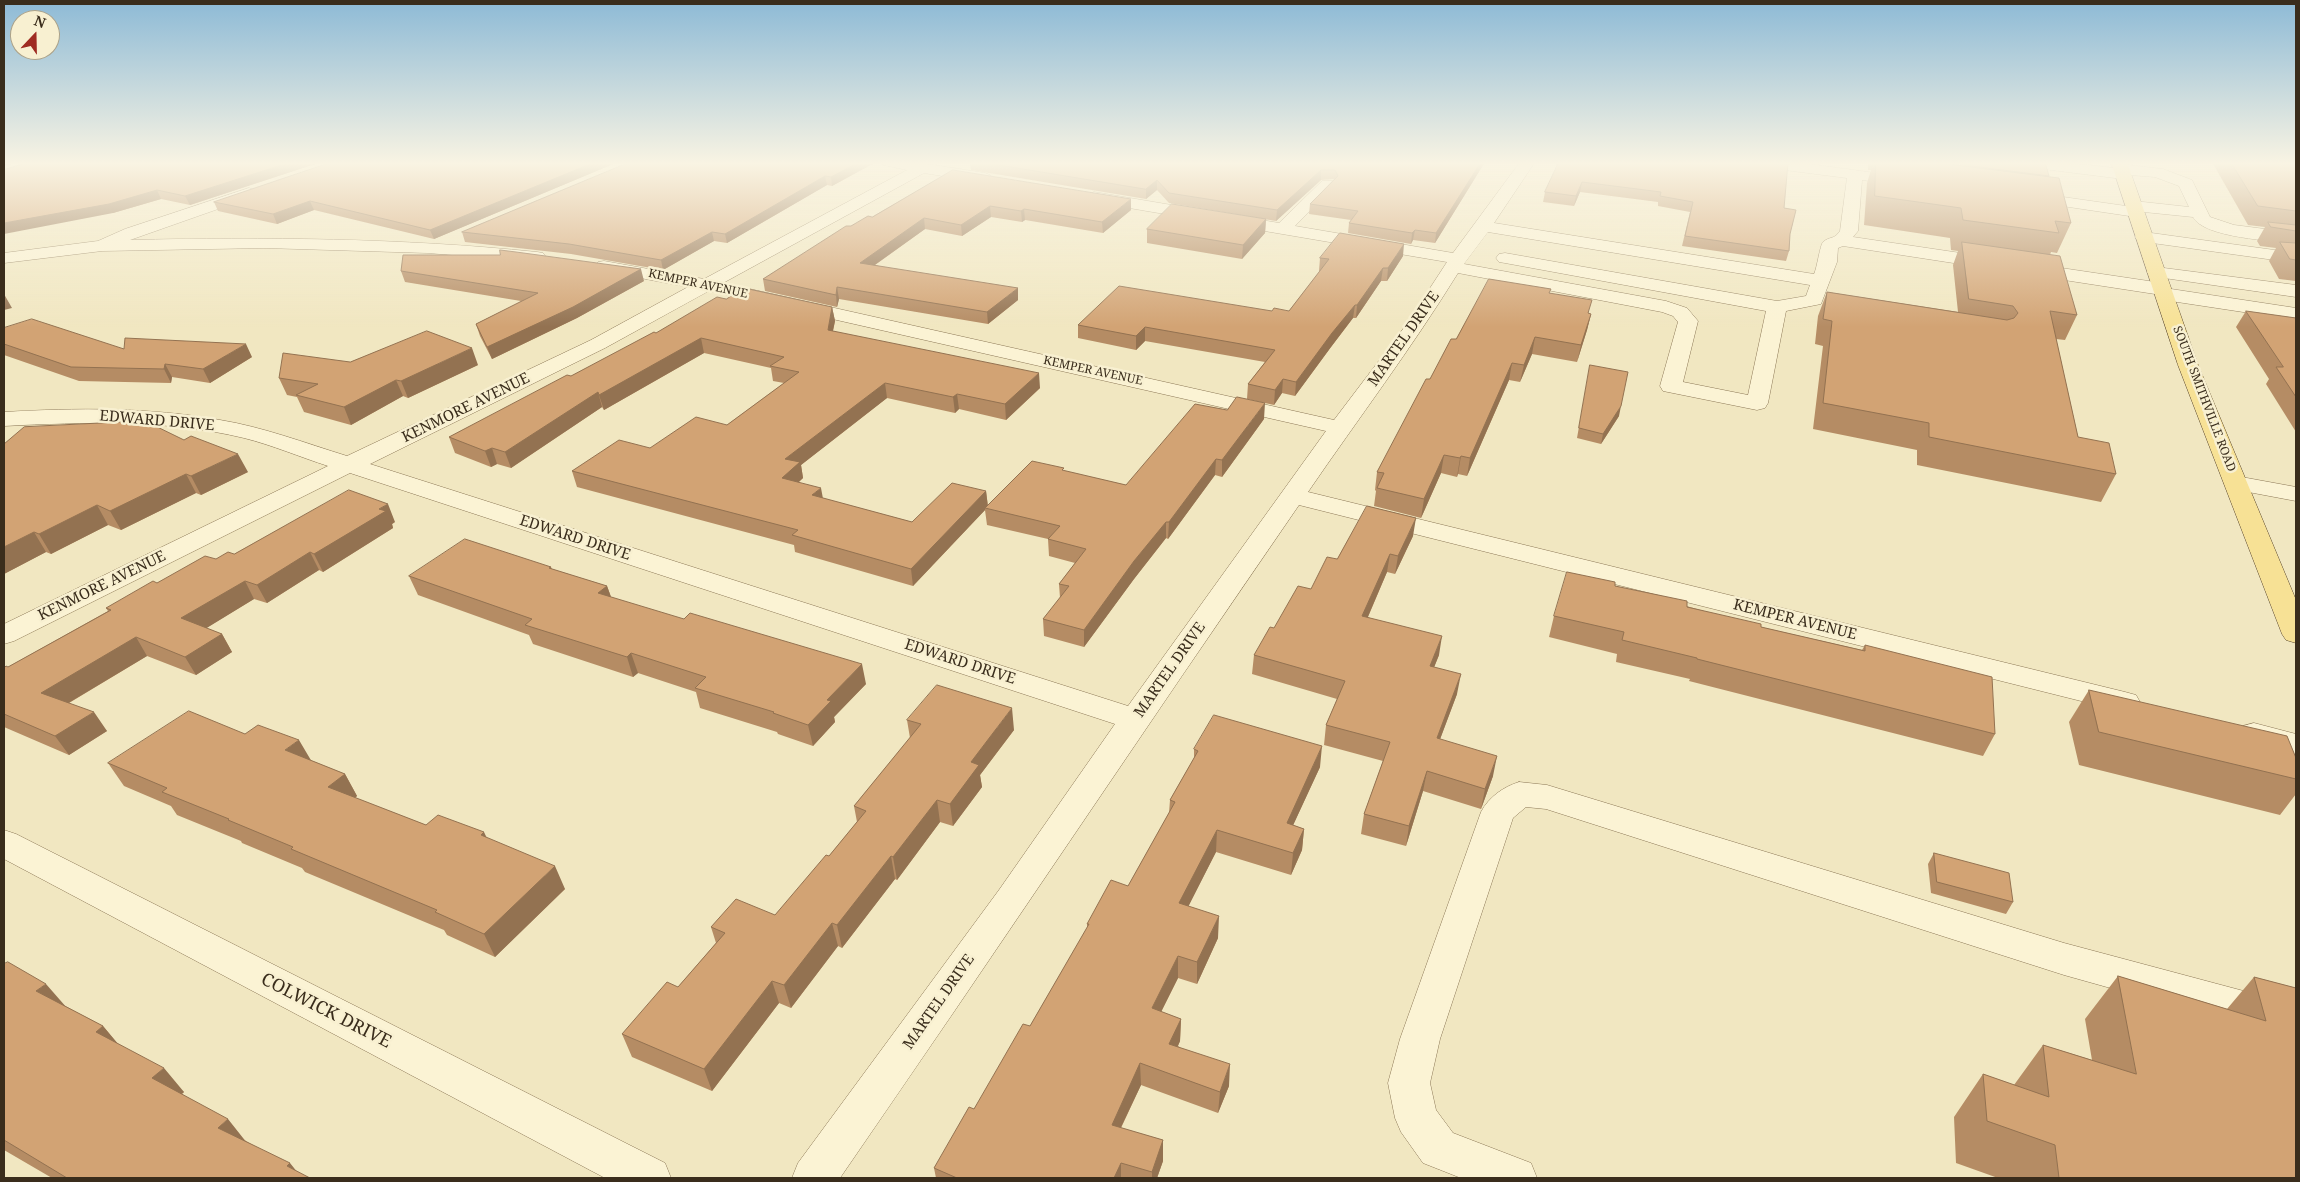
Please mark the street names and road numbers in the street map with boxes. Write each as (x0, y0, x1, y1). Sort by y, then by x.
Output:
street label: KEMPER AVENUE (647, 266, 749, 302)
street label: MARTEL DRIVE (1365, 288, 1443, 390)
street label: SOUTH SMITHVILLE ROAD (2170, 324, 2238, 474)
street label: KEMPER AVENUE (1042, 353, 1144, 389)
street label: KENMORE AVENUE (399, 369, 533, 447)
street label: EDWARD DRIVE (99, 407, 215, 435)
street label: EDWARD DRIVE (517, 512, 633, 564)
street label: KENMORE AVENUE (35, 547, 169, 625)
street label: KEMPER AVENUE (1731, 596, 1859, 644)
street label: MARTEL DRIVE (1131, 619, 1209, 721)
street label: EDWARD DRIVE (902, 636, 1018, 688)
street label: MARTEL DRIVE (900, 951, 978, 1053)
street label: COLWICK DRIVE (257, 969, 395, 1053)

